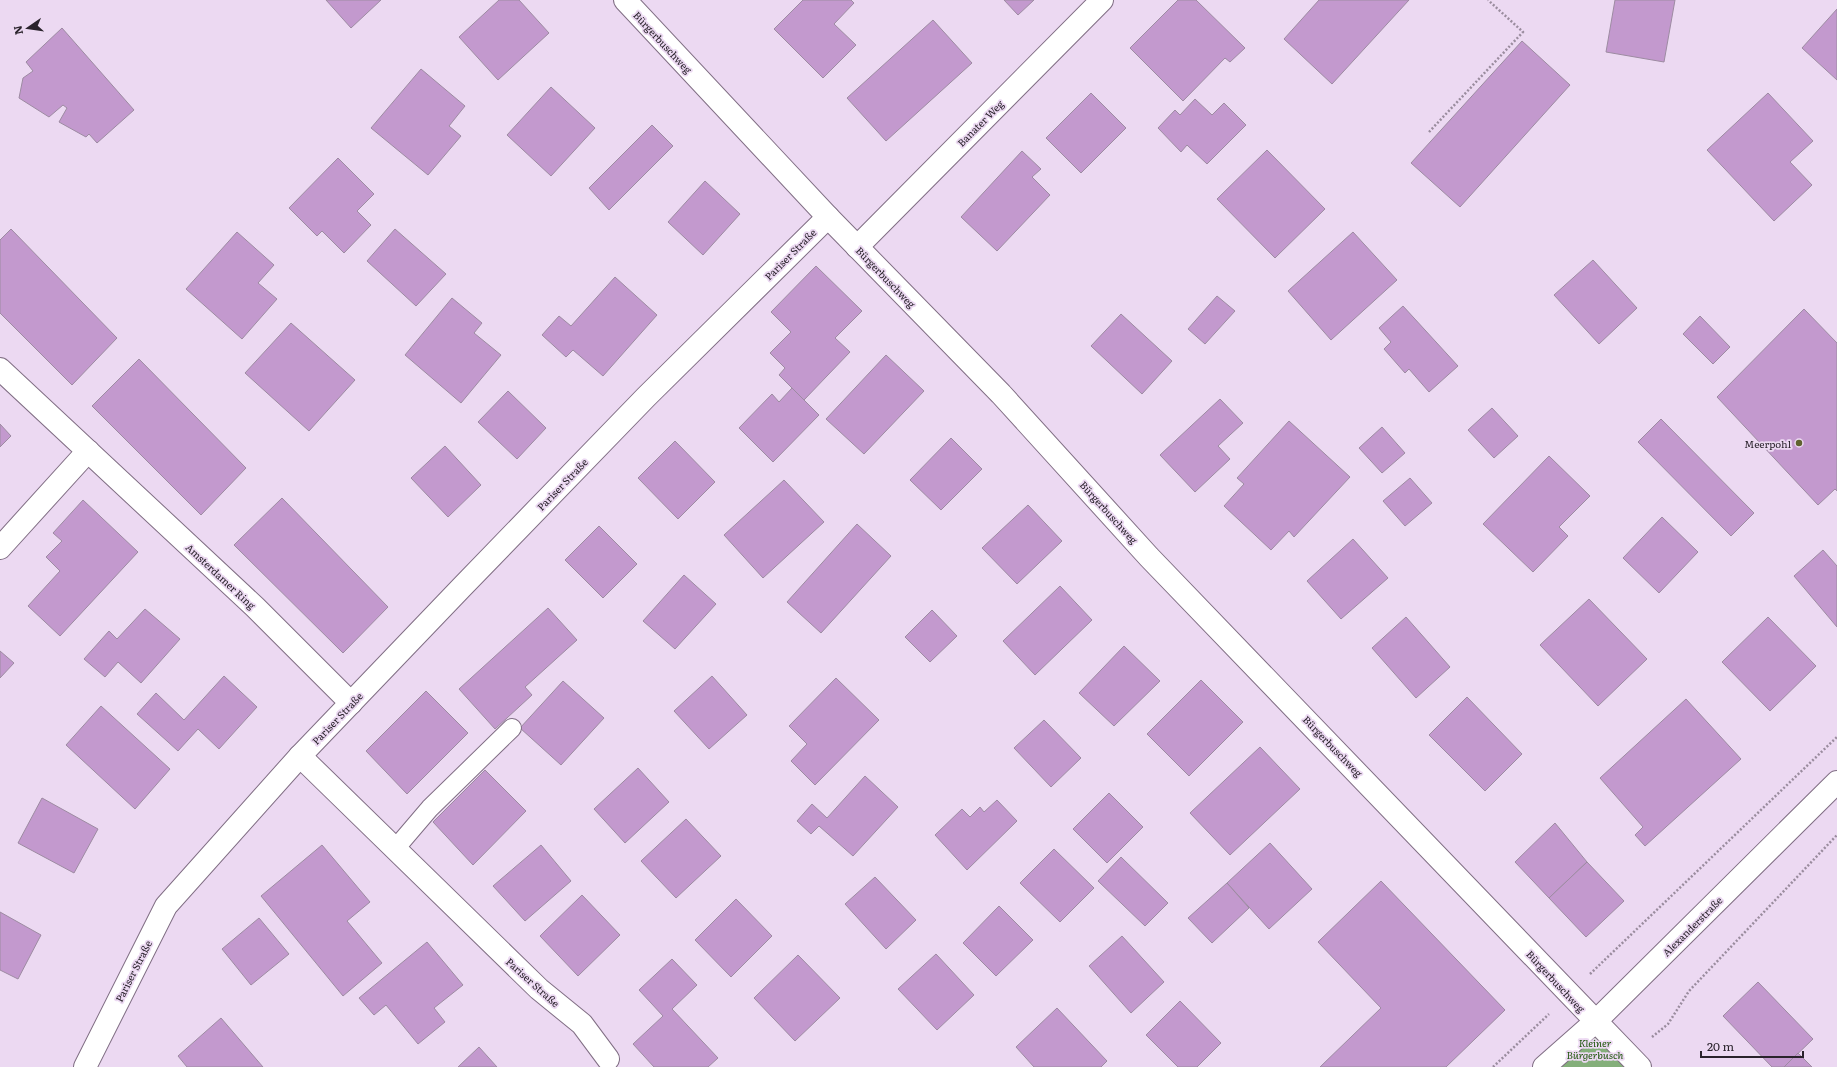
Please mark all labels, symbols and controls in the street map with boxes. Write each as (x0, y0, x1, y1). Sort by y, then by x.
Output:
north arrow (8, 8, 48, 48)
street label: Bürgerbuschweg (630, 8, 696, 77)
text: N (8, 24, 26, 37)
street label: Banater Weg (953, 96, 1007, 150)
street label: Pariser Straße (761, 225, 819, 283)
street label: Bürgerbuschweg (853, 243, 919, 311)
place label: Meerpohl (1744, 436, 1792, 451)
marker: Meerpohl (1794, 438, 1804, 448)
street label: Pariser Straße (533, 455, 591, 513)
street label: Bürgerbuschweg (1077, 477, 1142, 547)
street label: Amsterdamer Ring (183, 540, 260, 613)
street label: Pariser Straße (308, 689, 366, 747)
street label: Bürgerbuschweg (1300, 712, 1366, 780)
street label: Alexanderstraße (1659, 893, 1725, 959)
street label: Pariser Straße (111, 938, 155, 1004)
street label: Bürgerbuschweg (1523, 947, 1589, 1016)
street label: Pariser Straße (503, 954, 563, 1010)
scale bar (1701, 1033, 1803, 1059)
park label: Kleiner Bürgerbusch (1567, 1035, 1624, 1062)
text: 20 m (1707, 1037, 1734, 1055)

